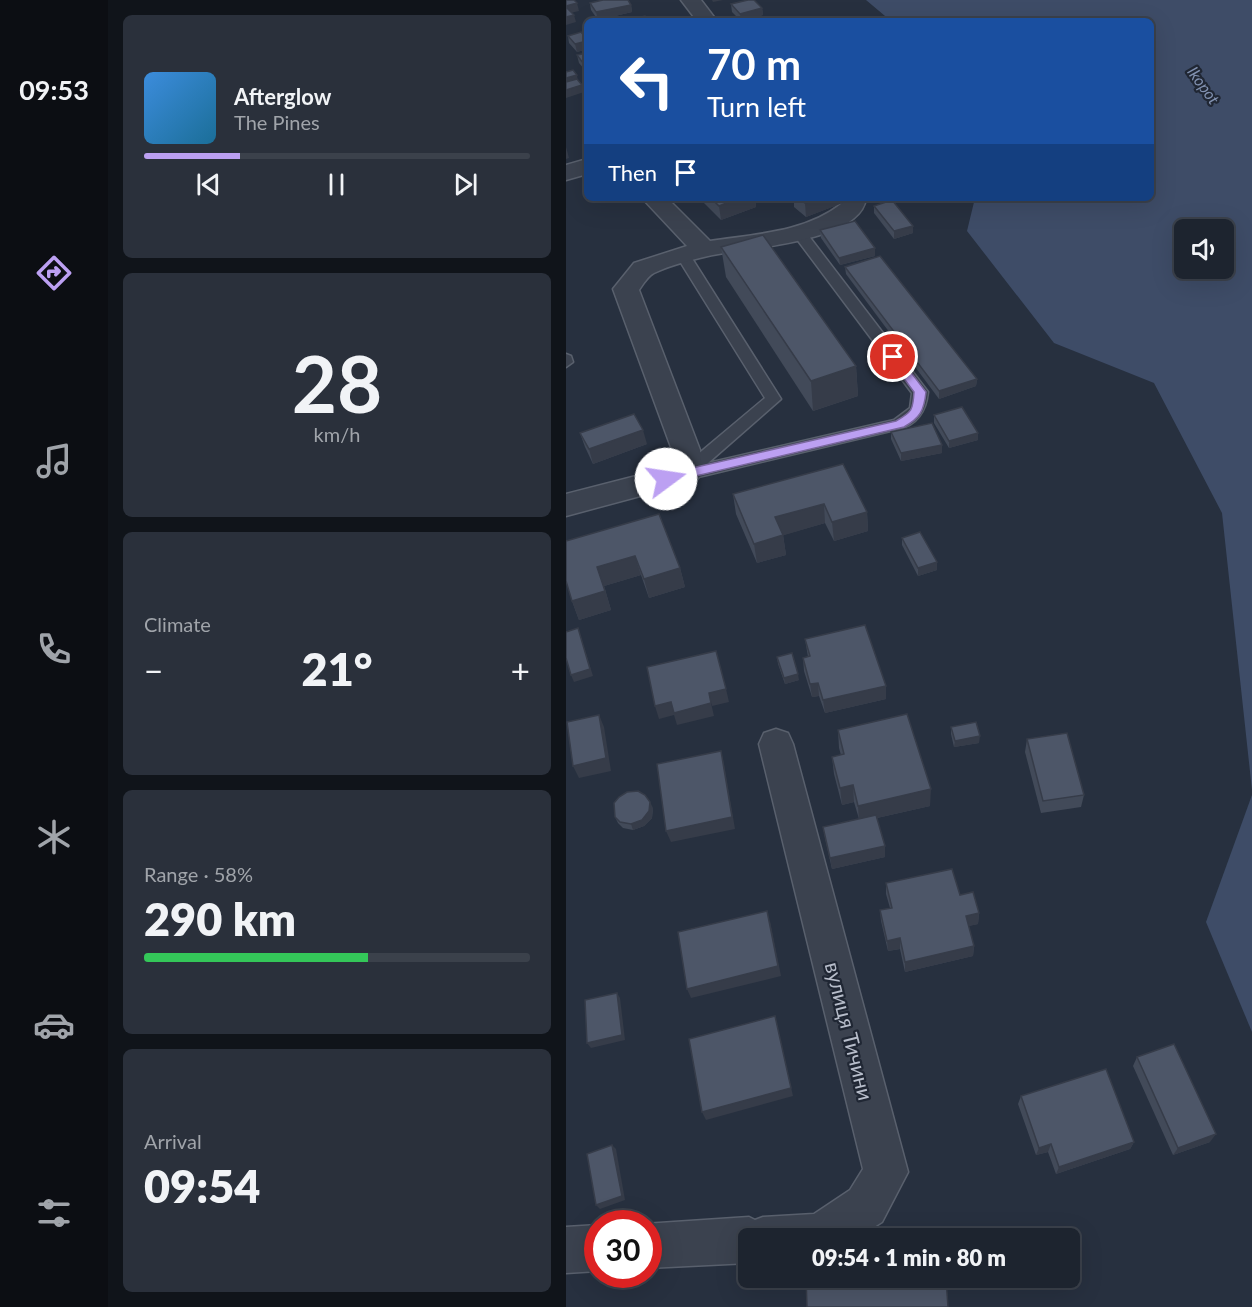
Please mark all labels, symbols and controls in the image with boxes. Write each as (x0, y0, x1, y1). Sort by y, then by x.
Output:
text: 70 m (707, 39, 801, 89)
icon: left (608, 42, 686, 120)
water label: Ikopot (1184, 62, 1224, 108)
text: 09:53 (19, 73, 89, 106)
text: Afterglow (234, 83, 331, 110)
text: Turn left (707, 90, 806, 123)
text: The Pines (234, 110, 320, 134)
icon: arrive (669, 156, 702, 189)
text: Then (608, 159, 657, 186)
icon: previous (192, 168, 225, 201)
icon: pause (320, 168, 353, 201)
icon: next (449, 168, 482, 201)
map controls (1174, 219, 1234, 279)
button: sound (1174, 219, 1234, 279)
icon: directions (33, 252, 75, 294)
pin (867, 331, 918, 382)
text: 28 (292, 336, 382, 430)
icon: arrive (876, 340, 909, 373)
text: km/h (314, 422, 360, 446)
icon: music (33, 440, 75, 482)
position arrow (634, 447, 698, 511)
text: Climate (144, 612, 211, 636)
icon: phone (33, 628, 75, 670)
text: 21° (302, 642, 372, 696)
text: − (144, 650, 163, 690)
text: + (511, 650, 530, 690)
icon: climate (33, 816, 75, 858)
text: Range · 58% (144, 862, 253, 886)
text: 290 km (144, 892, 296, 946)
street label: вулиця Тичини (821, 959, 879, 1103)
icon: car (33, 1004, 75, 1046)
text: Arrival (144, 1129, 202, 1153)
text: 09:54 (144, 1159, 260, 1213)
icon: filters (33, 1192, 75, 1234)
speed limit sign: 30 (584, 1210, 662, 1288)
text: 09:54 · 1 min · 80 m (812, 1244, 1006, 1271)

